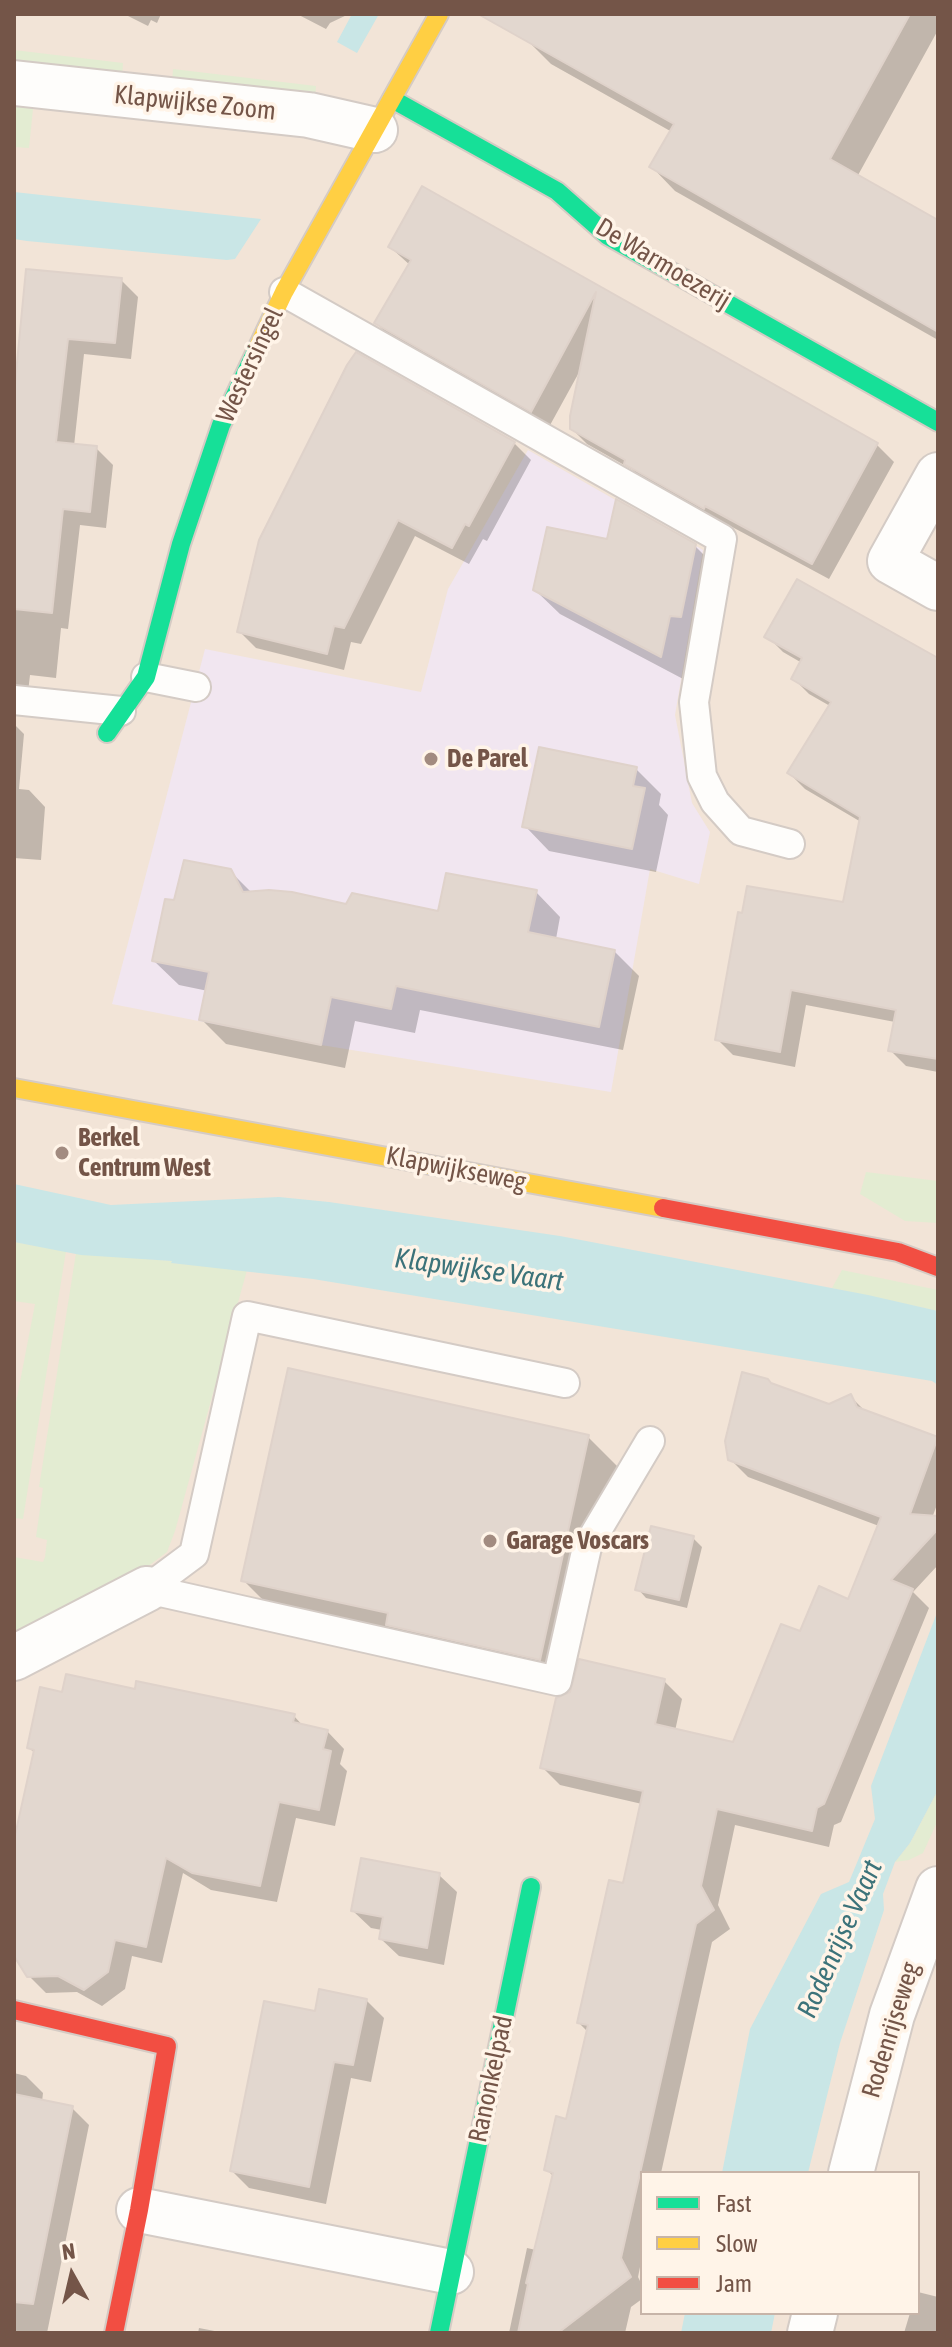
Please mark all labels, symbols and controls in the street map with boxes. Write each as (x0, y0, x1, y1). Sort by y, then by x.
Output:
street label: Klapwijkse Zoom (113, 79, 277, 127)
street label: De Warmoezerij (590, 212, 736, 316)
street label: Westersingel (210, 303, 290, 427)
place label: De Parel (447, 743, 528, 775)
marker: De Parel (422, 750, 440, 768)
place label: Berkel Centrum West (78, 1122, 211, 1184)
street label: Klapwijkseweg (383, 1140, 529, 1198)
marker: Berkel Centrum West (53, 1144, 71, 1162)
water label: Klapwijkse Vaart (392, 1242, 566, 1298)
place label: Garage Voscars (506, 1525, 649, 1557)
marker: Garage Voscars (481, 1532, 499, 1550)
water label: Rodenrijse Vaart (790, 1855, 890, 2023)
street label: Rodenrijseweg (856, 1958, 926, 2102)
street label: Ranonkelpad (462, 2013, 520, 2145)
legend (640, 2171, 920, 2315)
text: Fast (716, 2190, 752, 2217)
text: Slow (716, 2230, 758, 2257)
north arrow (32, 2235, 112, 2315)
text: N (60, 2237, 77, 2265)
text: Jam (716, 2270, 752, 2297)

